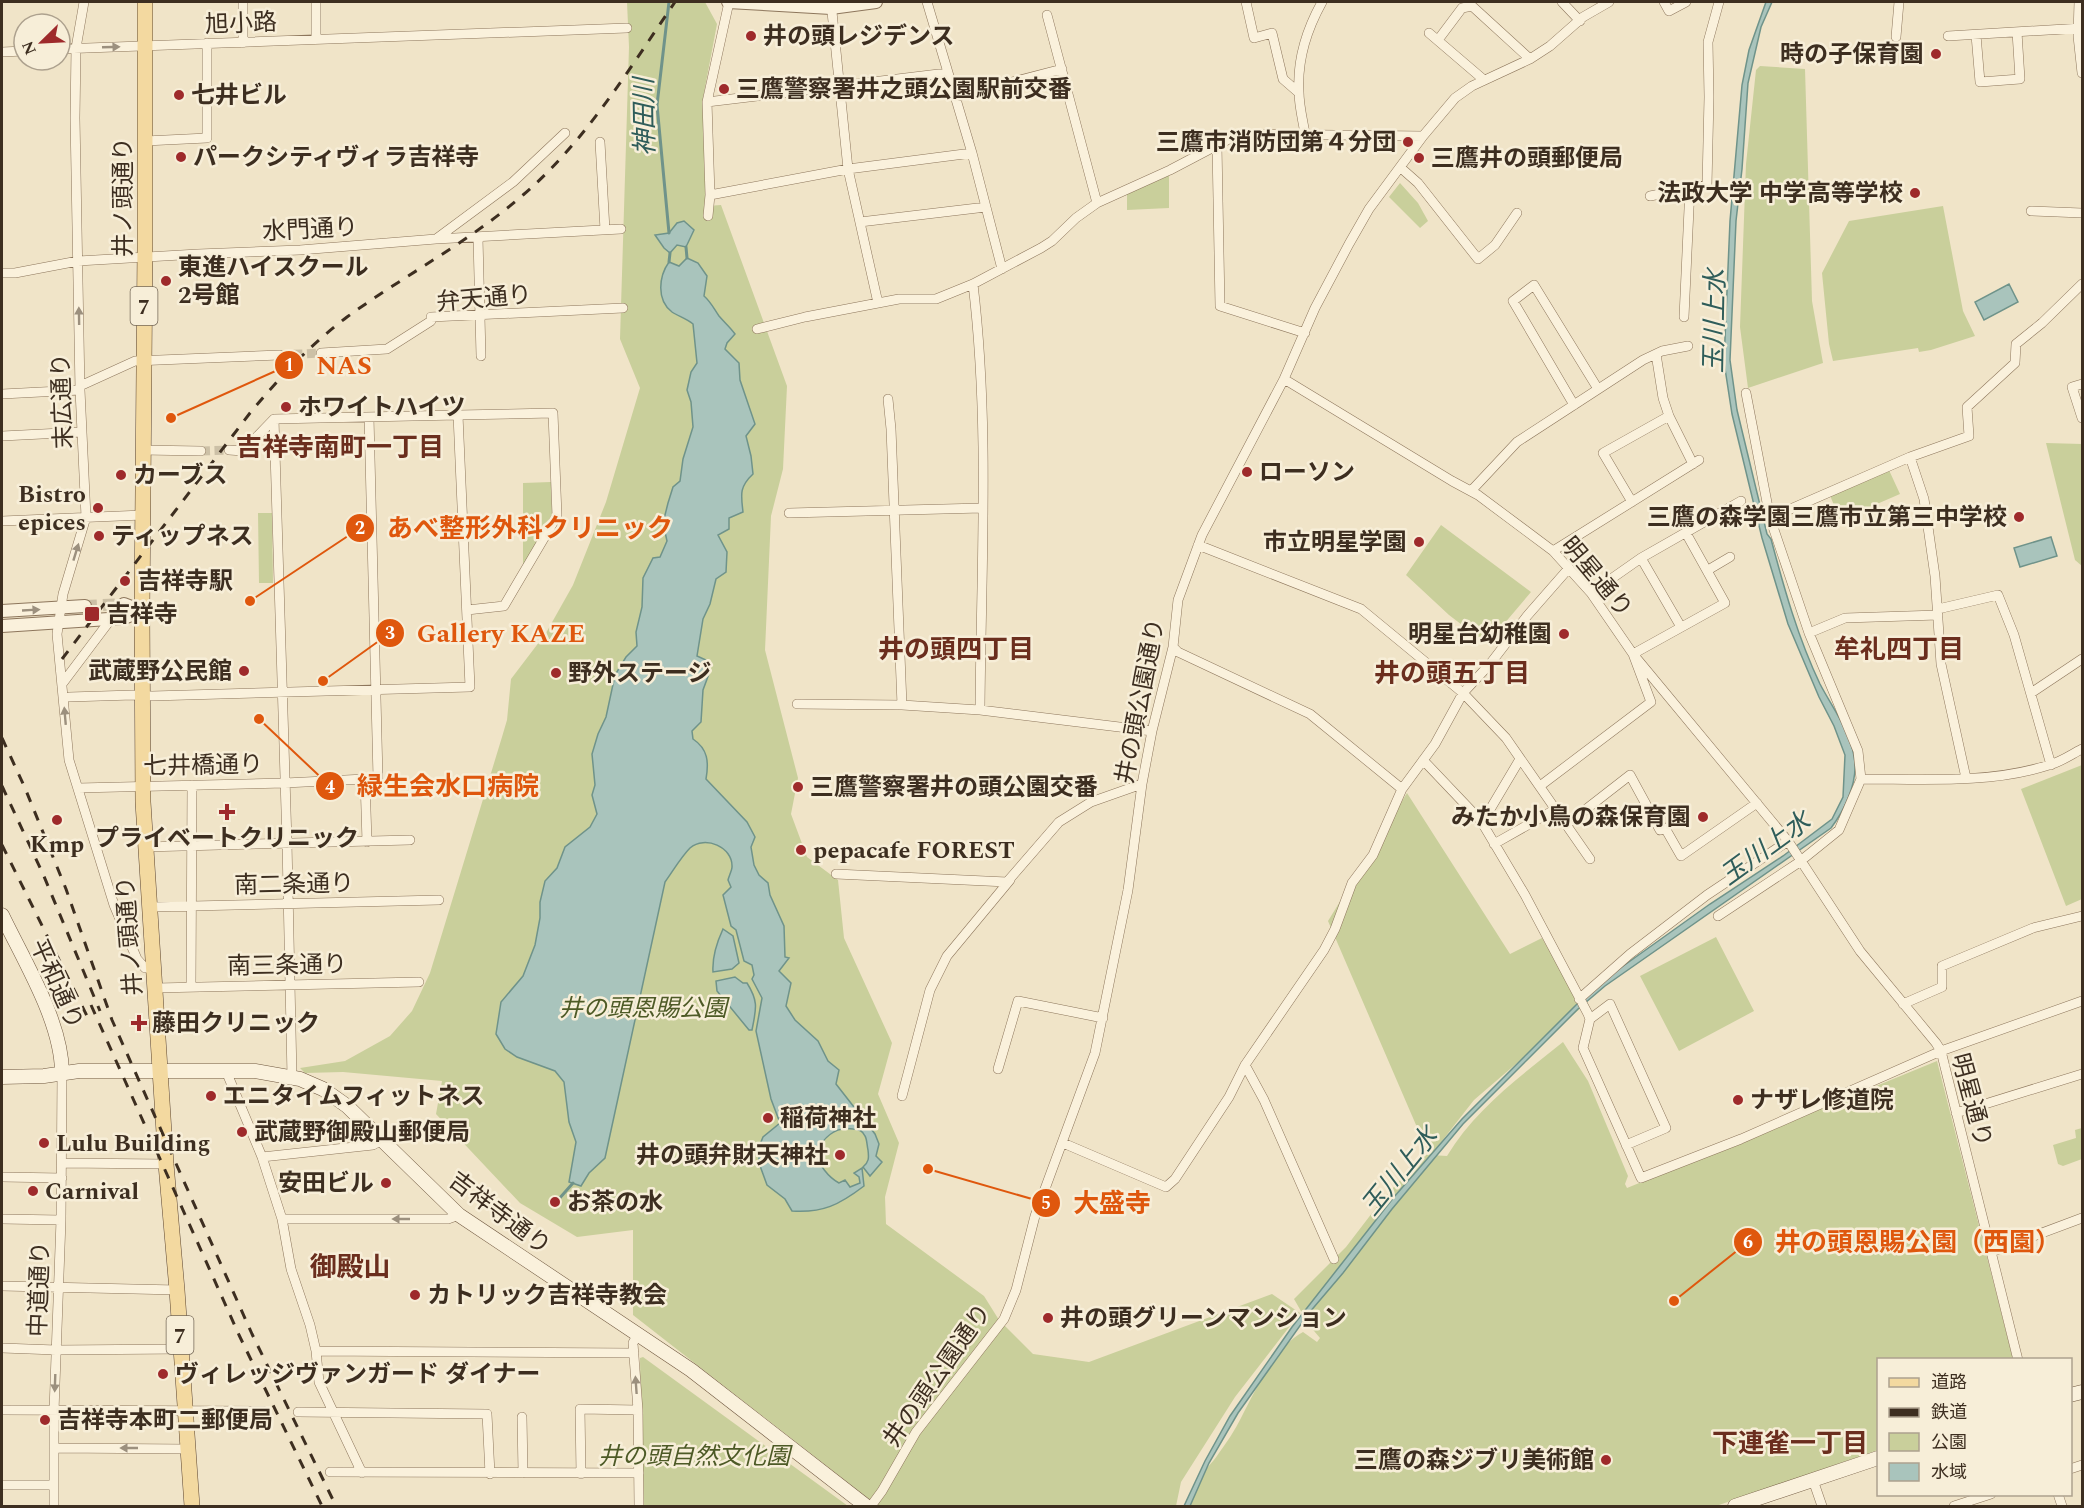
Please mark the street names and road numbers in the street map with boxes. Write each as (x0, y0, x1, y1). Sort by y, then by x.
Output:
street label: 旭小路 (204, 5, 278, 43)
street label: 井ノ頭通り (106, 137, 142, 257)
street label: 水門通り (261, 210, 359, 250)
street label: 弁天通り (435, 277, 533, 321)
road number: 7 (130, 287, 158, 325)
street label: 末広通り (43, 352, 83, 450)
street label: 明星通り (1552, 529, 1641, 626)
street label: 井の頭公園通り (1107, 615, 1175, 787)
street label: 七井橋通り (143, 747, 263, 785)
street label: 南二条通り (234, 866, 354, 904)
street label: 井ノ頭通り (108, 875, 152, 997)
street label: 平和通り (20, 933, 92, 1036)
street label: 南三条通り (227, 947, 347, 985)
street label: 明星通り (1941, 1049, 2001, 1151)
street label: 吉祥寺通り (441, 1163, 558, 1264)
street label: 中道通り (20, 1240, 60, 1338)
street label: 井の頭公園通り (875, 1296, 1001, 1455)
road number: 7 (166, 1316, 194, 1354)

